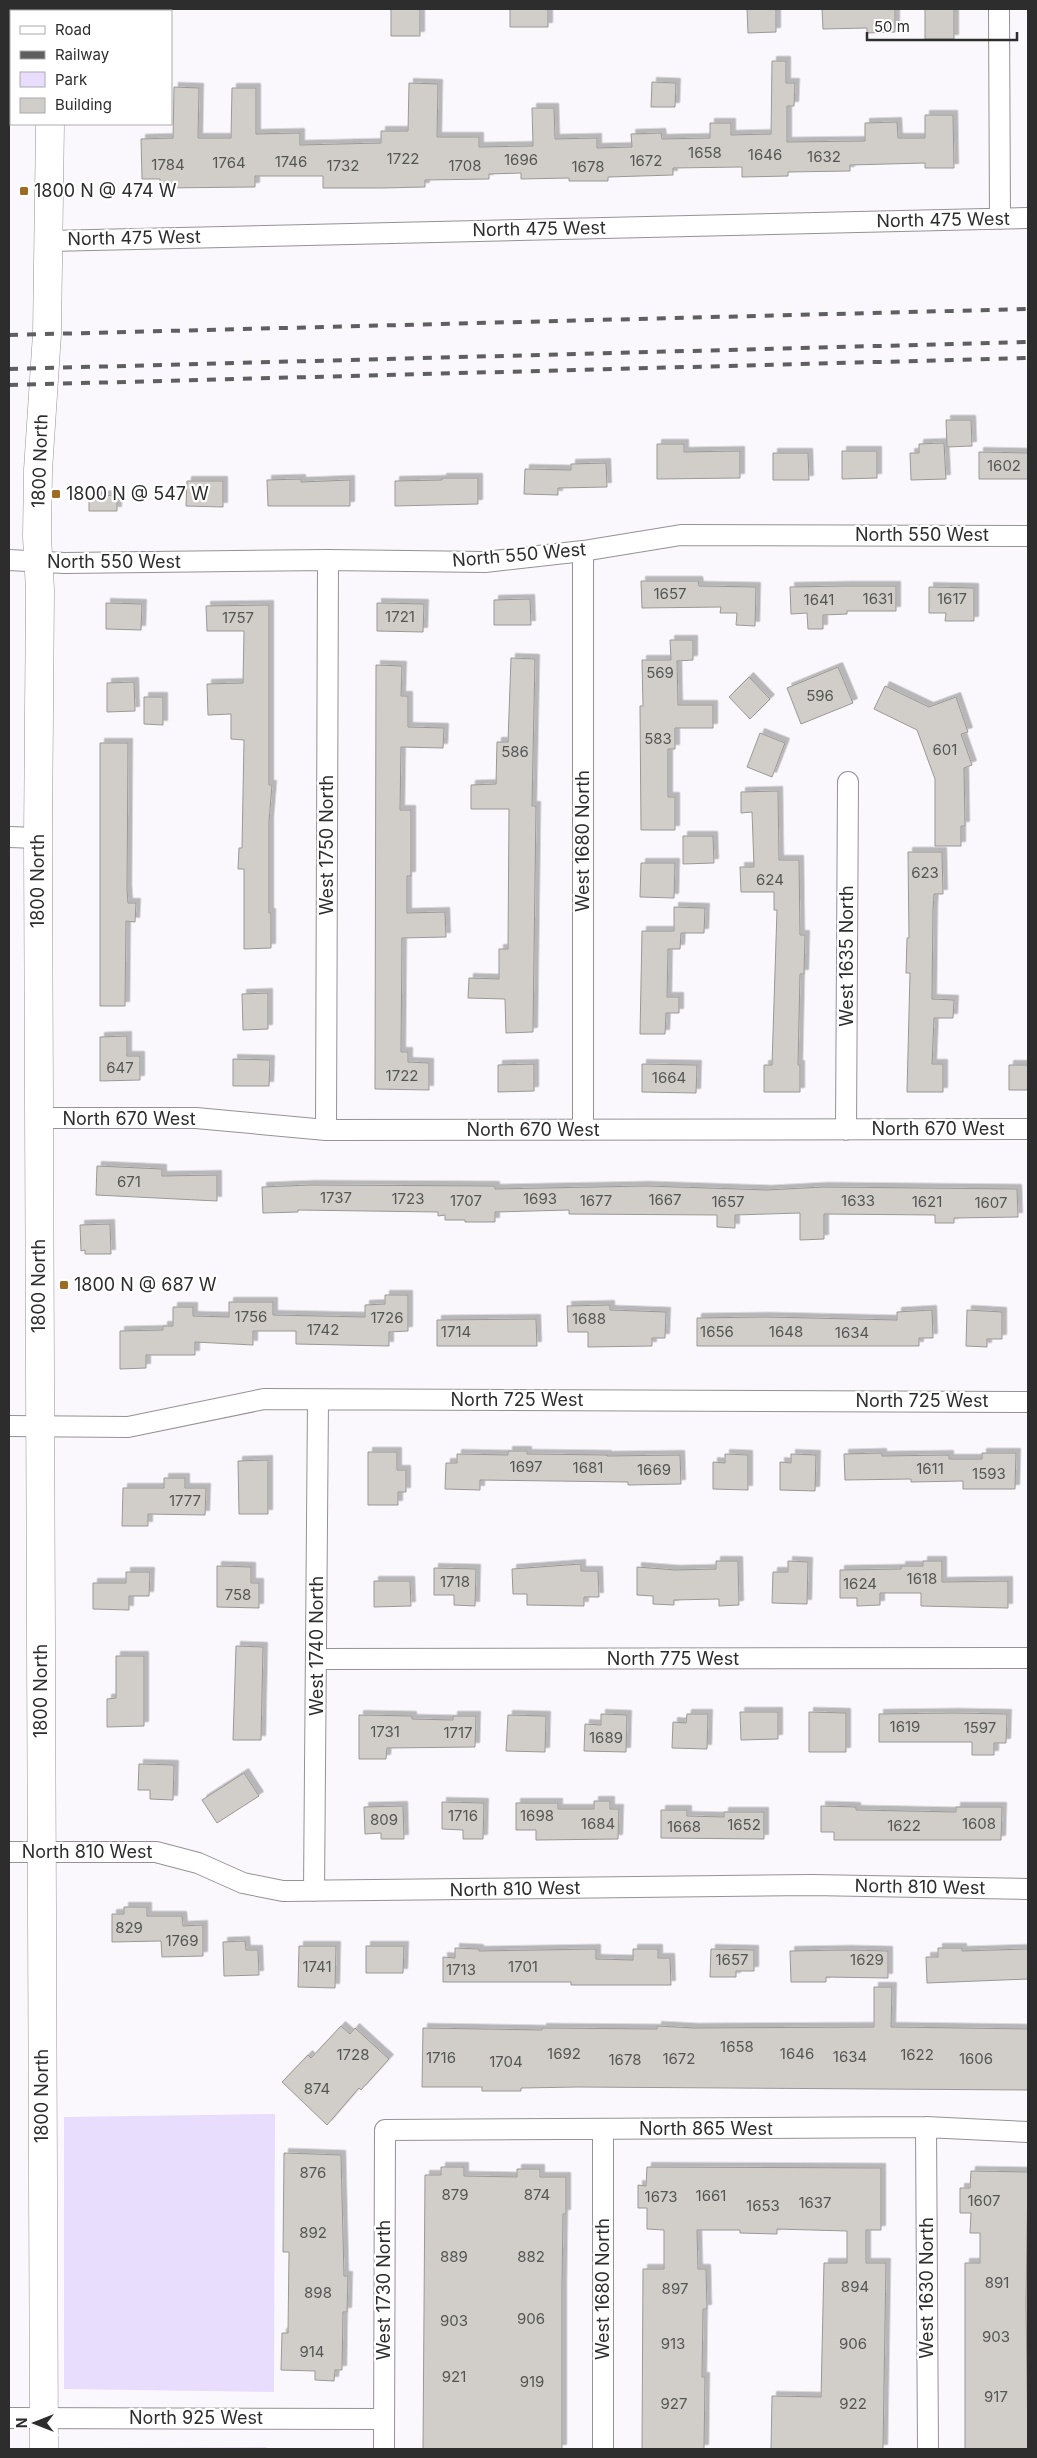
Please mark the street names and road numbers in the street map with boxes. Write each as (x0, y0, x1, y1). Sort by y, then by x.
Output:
street label: North 475 West (876, 208, 1010, 231)
street label: North 475 West (472, 217, 606, 240)
street label: North 475 West (67, 226, 201, 249)
street label: 1800 North (27, 414, 52, 508)
street label: North 550 West (855, 524, 989, 545)
street label: North 550 West (451, 538, 587, 571)
street label: North 550 West (47, 551, 181, 572)
street label: West 1680 North (572, 770, 593, 912)
street label: West 1750 North (316, 775, 337, 915)
street label: 1800 North (27, 834, 48, 928)
street label: West 1635 North (836, 885, 857, 1027)
street label: North 670 West (62, 1108, 196, 1129)
street label: North 670 West (871, 1118, 1005, 1139)
street label: North 670 West (466, 1119, 600, 1140)
street label: 1800 North (28, 1239, 49, 1333)
street label: North 725 West (451, 1389, 584, 1410)
street label: North 725 West (856, 1390, 989, 1411)
street label: West 1740 North (306, 1576, 327, 1716)
street label: 1800 North (30, 1644, 51, 1738)
street label: North 775 West (607, 1648, 739, 1669)
street label: North 810 West (22, 1841, 152, 1862)
street label: North 810 West (855, 1875, 986, 1898)
street label: North 810 West (450, 1877, 581, 1900)
street label: 1800 North (31, 2049, 52, 2143)
street label: North 865 West (639, 2118, 773, 2139)
street label: West 1630 North (916, 2217, 937, 2359)
street label: West 1680 North (592, 2218, 613, 2360)
street label: West 1730 North (373, 2220, 394, 2360)
street label: North 925 West (129, 2407, 263, 2428)

